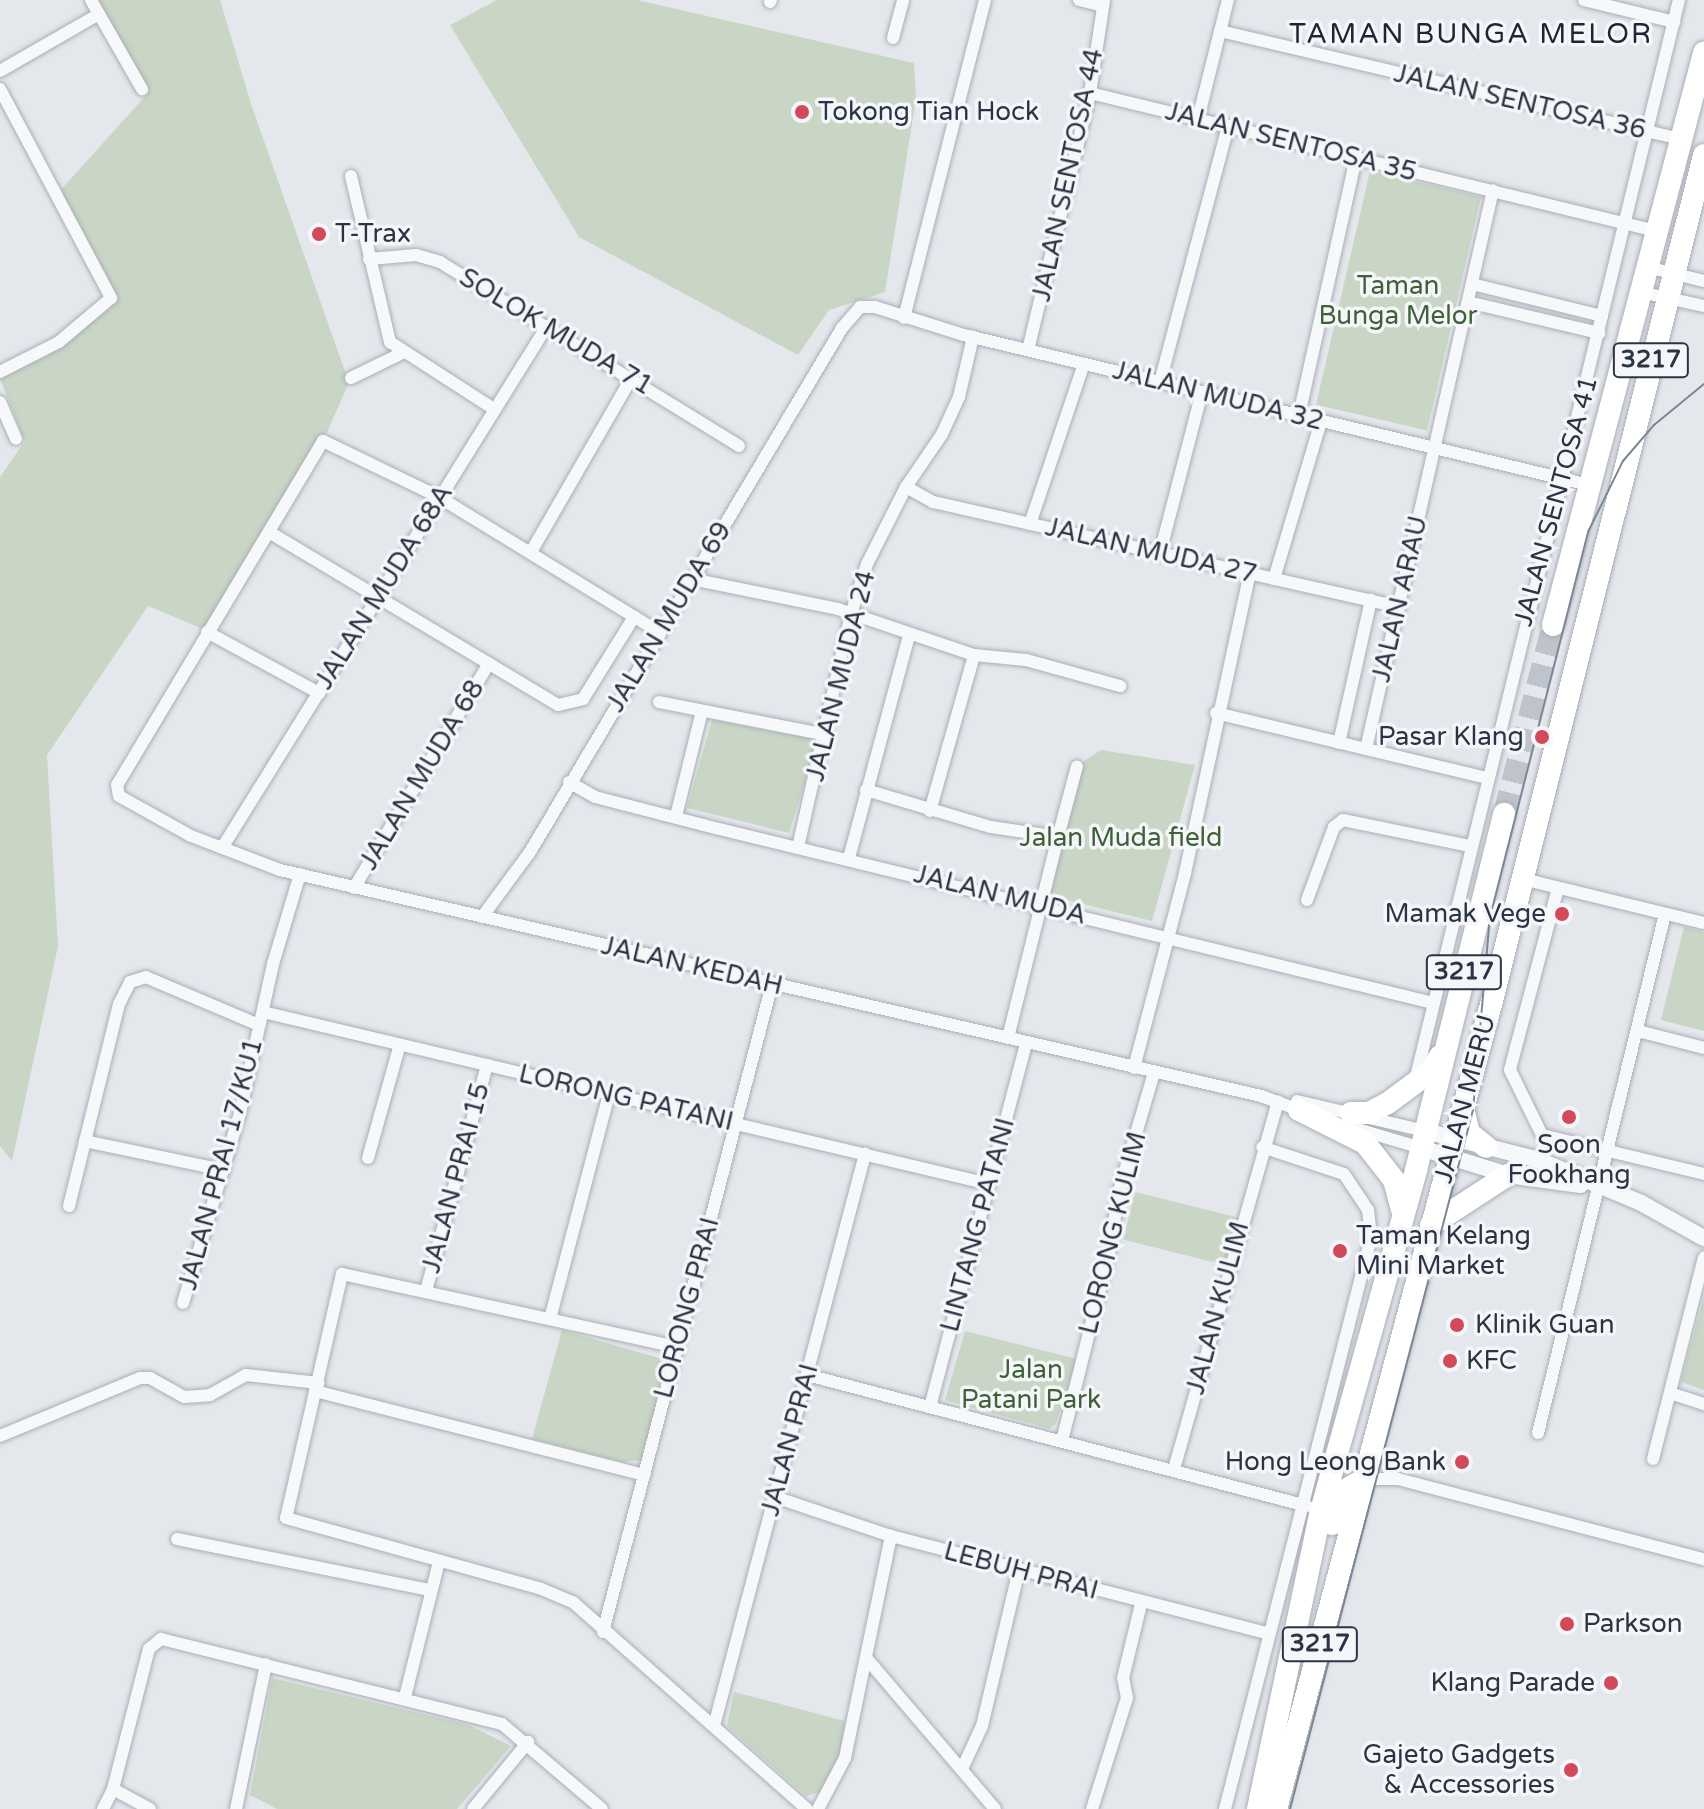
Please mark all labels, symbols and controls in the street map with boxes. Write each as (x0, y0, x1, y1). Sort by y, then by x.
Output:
district label: TAMAN BUNGA MELOR (1289, 17, 1653, 51)
street label: JALAN SENTOSA 44 (1026, 46, 1110, 304)
street label: JALAN SENTOSA 36 (1391, 58, 1649, 146)
place label: Tokong Tian Hock (818, 96, 1039, 128)
street label: JALAN SENTOSA 35 (1162, 96, 1420, 188)
marker: Tokong Tian Hock (793, 103, 811, 121)
place label: T-Trax (335, 218, 411, 250)
marker: T-Trax (310, 225, 328, 243)
street label: SOLOK MUDA 71 (454, 262, 658, 402)
park label: Taman Bunga Melor (1319, 270, 1477, 332)
road number: 3217 (1611, 340, 1691, 380)
street label: JALAN MUDA 32 (1110, 355, 1326, 437)
street label: JALAN SENTOSA 41 (1508, 373, 1604, 629)
street label: JALAN MUDA 68A (308, 479, 460, 695)
street label: JALAN MUDA 27 (1042, 512, 1260, 590)
street label: JALAN ARAU (1366, 513, 1434, 685)
street label: JALAN MUDA 69 (600, 516, 738, 718)
street label: JALAN MUDA 24 (800, 568, 882, 784)
street label: JALAN MUDA 68 (353, 674, 491, 876)
place label: Pasar Klang (1378, 721, 1524, 753)
marker: Pasar Klang (1531, 726, 1553, 748)
park label: Jalan Muda field (1020, 822, 1222, 854)
street label: JALAN MUDA (911, 859, 1089, 931)
place label: Mamak Vege (1384, 898, 1546, 930)
marker: Mamak Vege (1553, 905, 1571, 923)
street label: JALAN KEDAH (598, 930, 786, 1002)
road number: 3217 (1424, 952, 1504, 992)
street label: JALAN MERU (1428, 1011, 1502, 1187)
street label: JALAN PRAI 17/KU1 (172, 1035, 270, 1293)
street label: LORONG PATANI (516, 1058, 736, 1138)
street label: JALAN PRAI 15 (416, 1080, 496, 1276)
marker: Soon Fookhang (1560, 1108, 1578, 1126)
street label: LINTANG PATANI (934, 1115, 1022, 1335)
street label: LORONG KULIM (1073, 1128, 1153, 1338)
place label: Soon Fookhang (1507, 1129, 1631, 1190)
street label: LORONG PRAI (648, 1214, 726, 1402)
street label: JALAN KULIM (1180, 1218, 1256, 1398)
place label: Taman Kelang Mini Market (1356, 1220, 1531, 1282)
marker: Taman Kelang Mini Market (1331, 1242, 1349, 1260)
place label: Klinik Guan (1475, 1309, 1615, 1341)
marker: Klinik Guan (1446, 1314, 1468, 1336)
place label: KFC (1466, 1345, 1517, 1377)
marker: KFC (1441, 1352, 1459, 1370)
park label: Jalan Patani Park (961, 1354, 1101, 1416)
street label: JALAN PRAI (755, 1361, 825, 1519)
place label: Hong Leong Bank (1225, 1446, 1446, 1478)
marker: Hong Leong Bank (1453, 1453, 1471, 1471)
street label: LEBUH PRAI (940, 1535, 1102, 1607)
place label: Parkson (1583, 1608, 1683, 1640)
marker: Parkson (1558, 1615, 1576, 1633)
road number: 3217 (1280, 1624, 1360, 1664)
place label: Klang Parade (1430, 1667, 1595, 1699)
marker: Klang Parade (1602, 1674, 1620, 1692)
place label: Gajeto Gadgets & Accessories (1363, 1739, 1555, 1800)
marker: Gajeto Gadgets & Accessories (1562, 1761, 1580, 1779)

